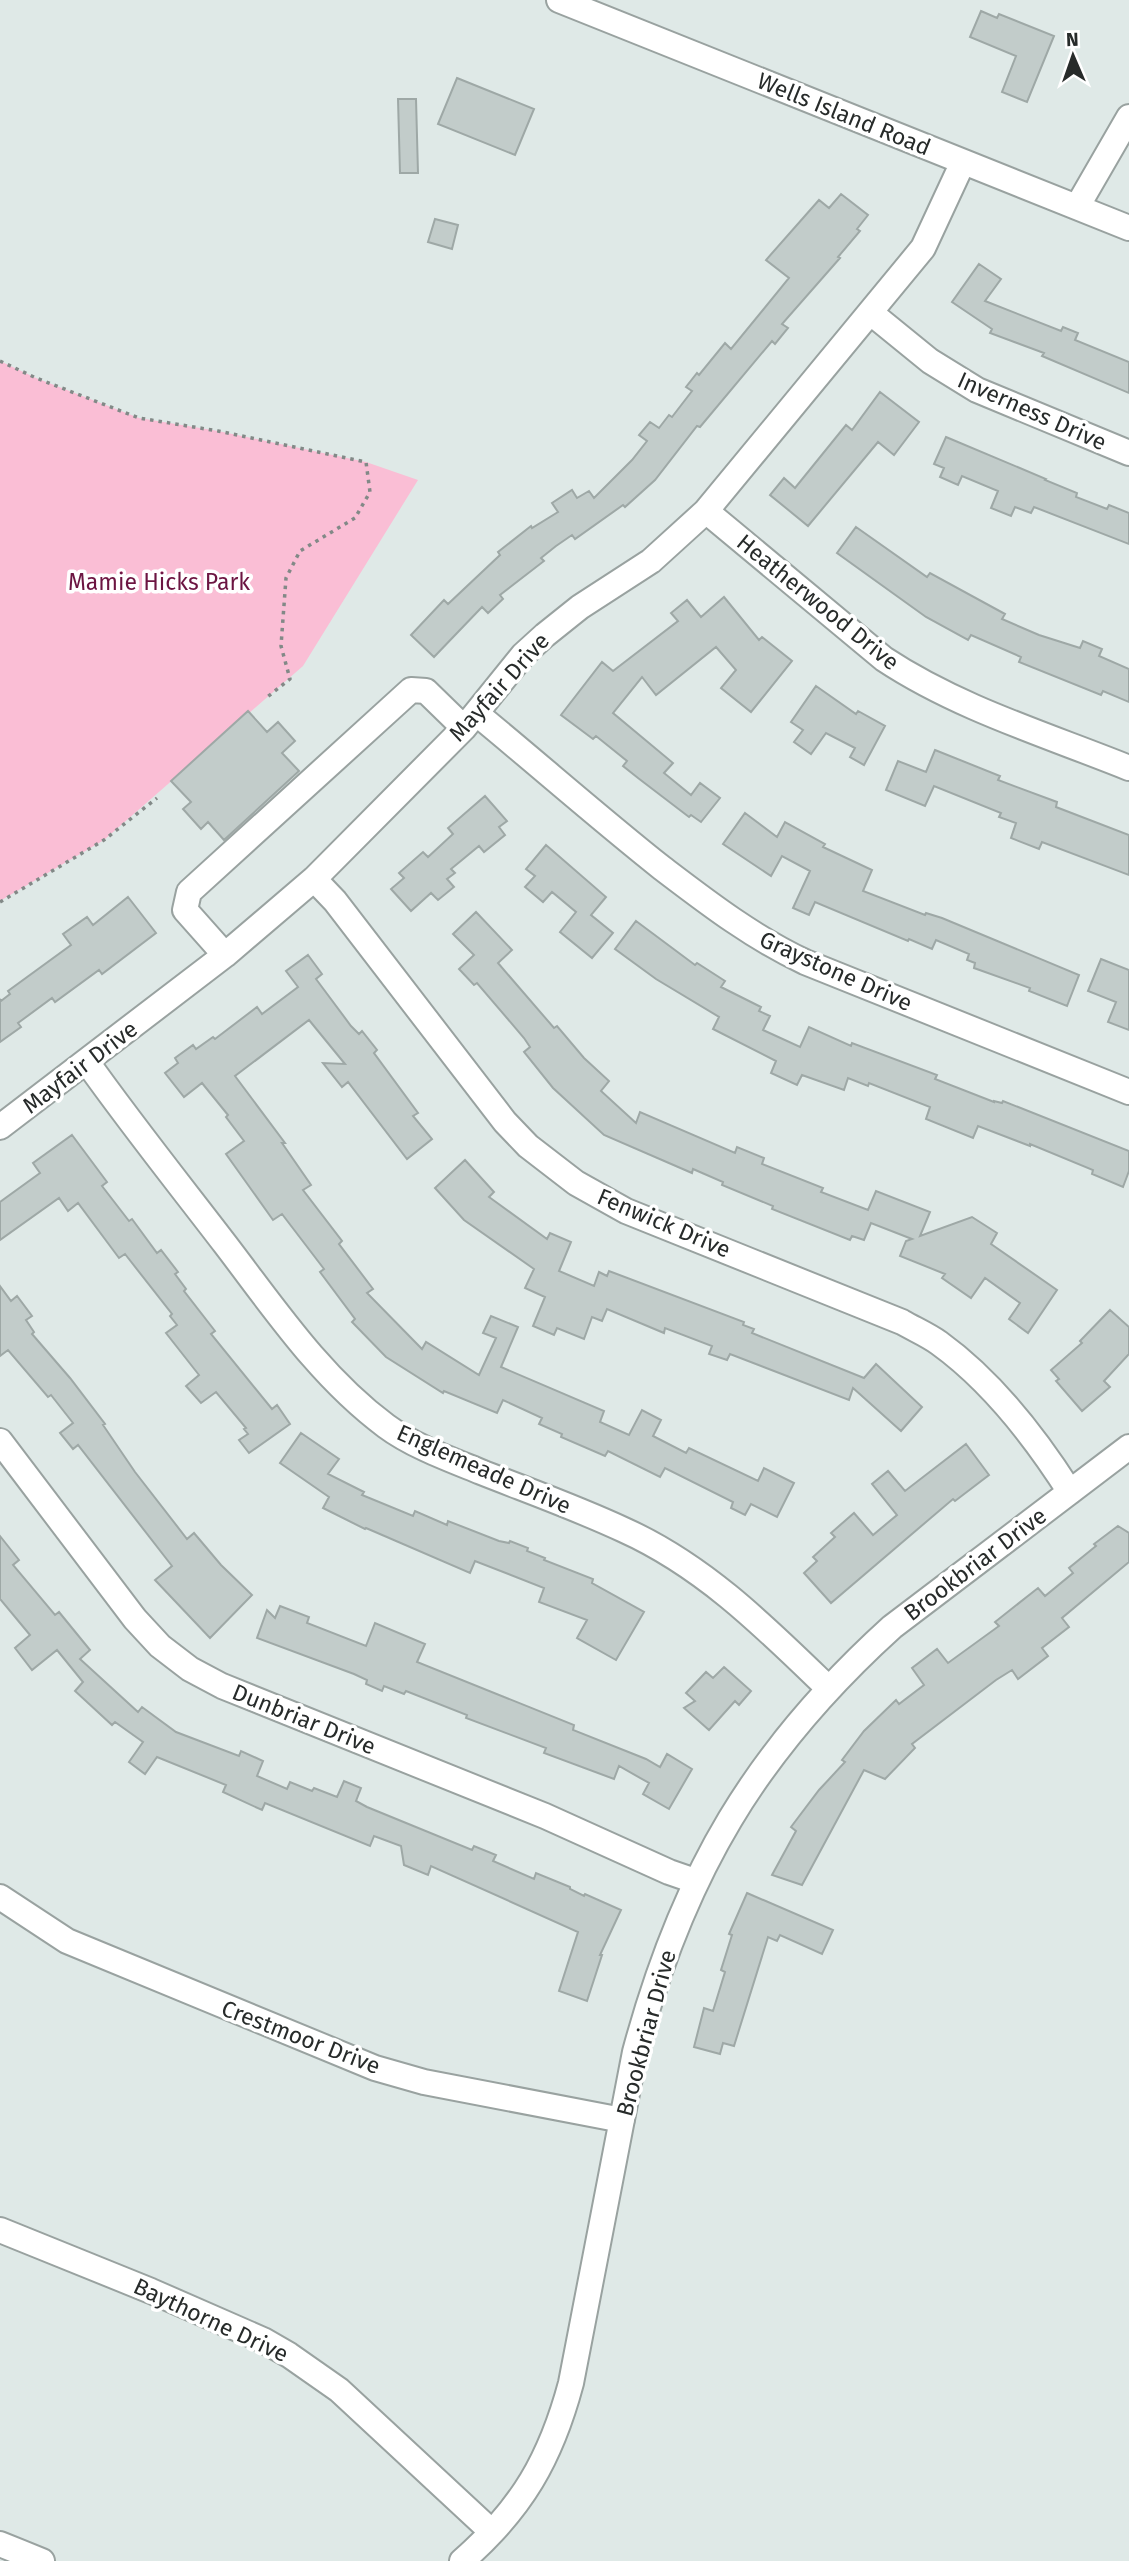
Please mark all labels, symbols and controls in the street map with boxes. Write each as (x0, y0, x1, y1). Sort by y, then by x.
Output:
north arrow (1038, 21, 1108, 91)
text: N (1066, 28, 1079, 51)
street label: Wells Island Road (753, 66, 935, 162)
street label: Inverness Drive (953, 366, 1111, 456)
street label: Heatherwood Drive (731, 528, 905, 676)
park label: Mamie Hicks Park (68, 568, 250, 596)
street label: Mayfair Drive (443, 627, 555, 747)
street label: Graystone Drive (755, 925, 917, 1017)
street label: Mayfair Drive (17, 1015, 143, 1119)
street label: Fenwick Drive (593, 1182, 735, 1264)
street label: Englemeade Drive (393, 1418, 575, 1520)
street label: Brookbriar Drive (898, 1501, 1052, 1627)
street label: Dunbriar Drive (228, 1678, 380, 1760)
street label: Brookbriar Drive (610, 1947, 682, 2119)
street label: Crestmoor Drive (218, 1994, 384, 2080)
street label: Baythorne Drive (129, 2272, 293, 2368)

